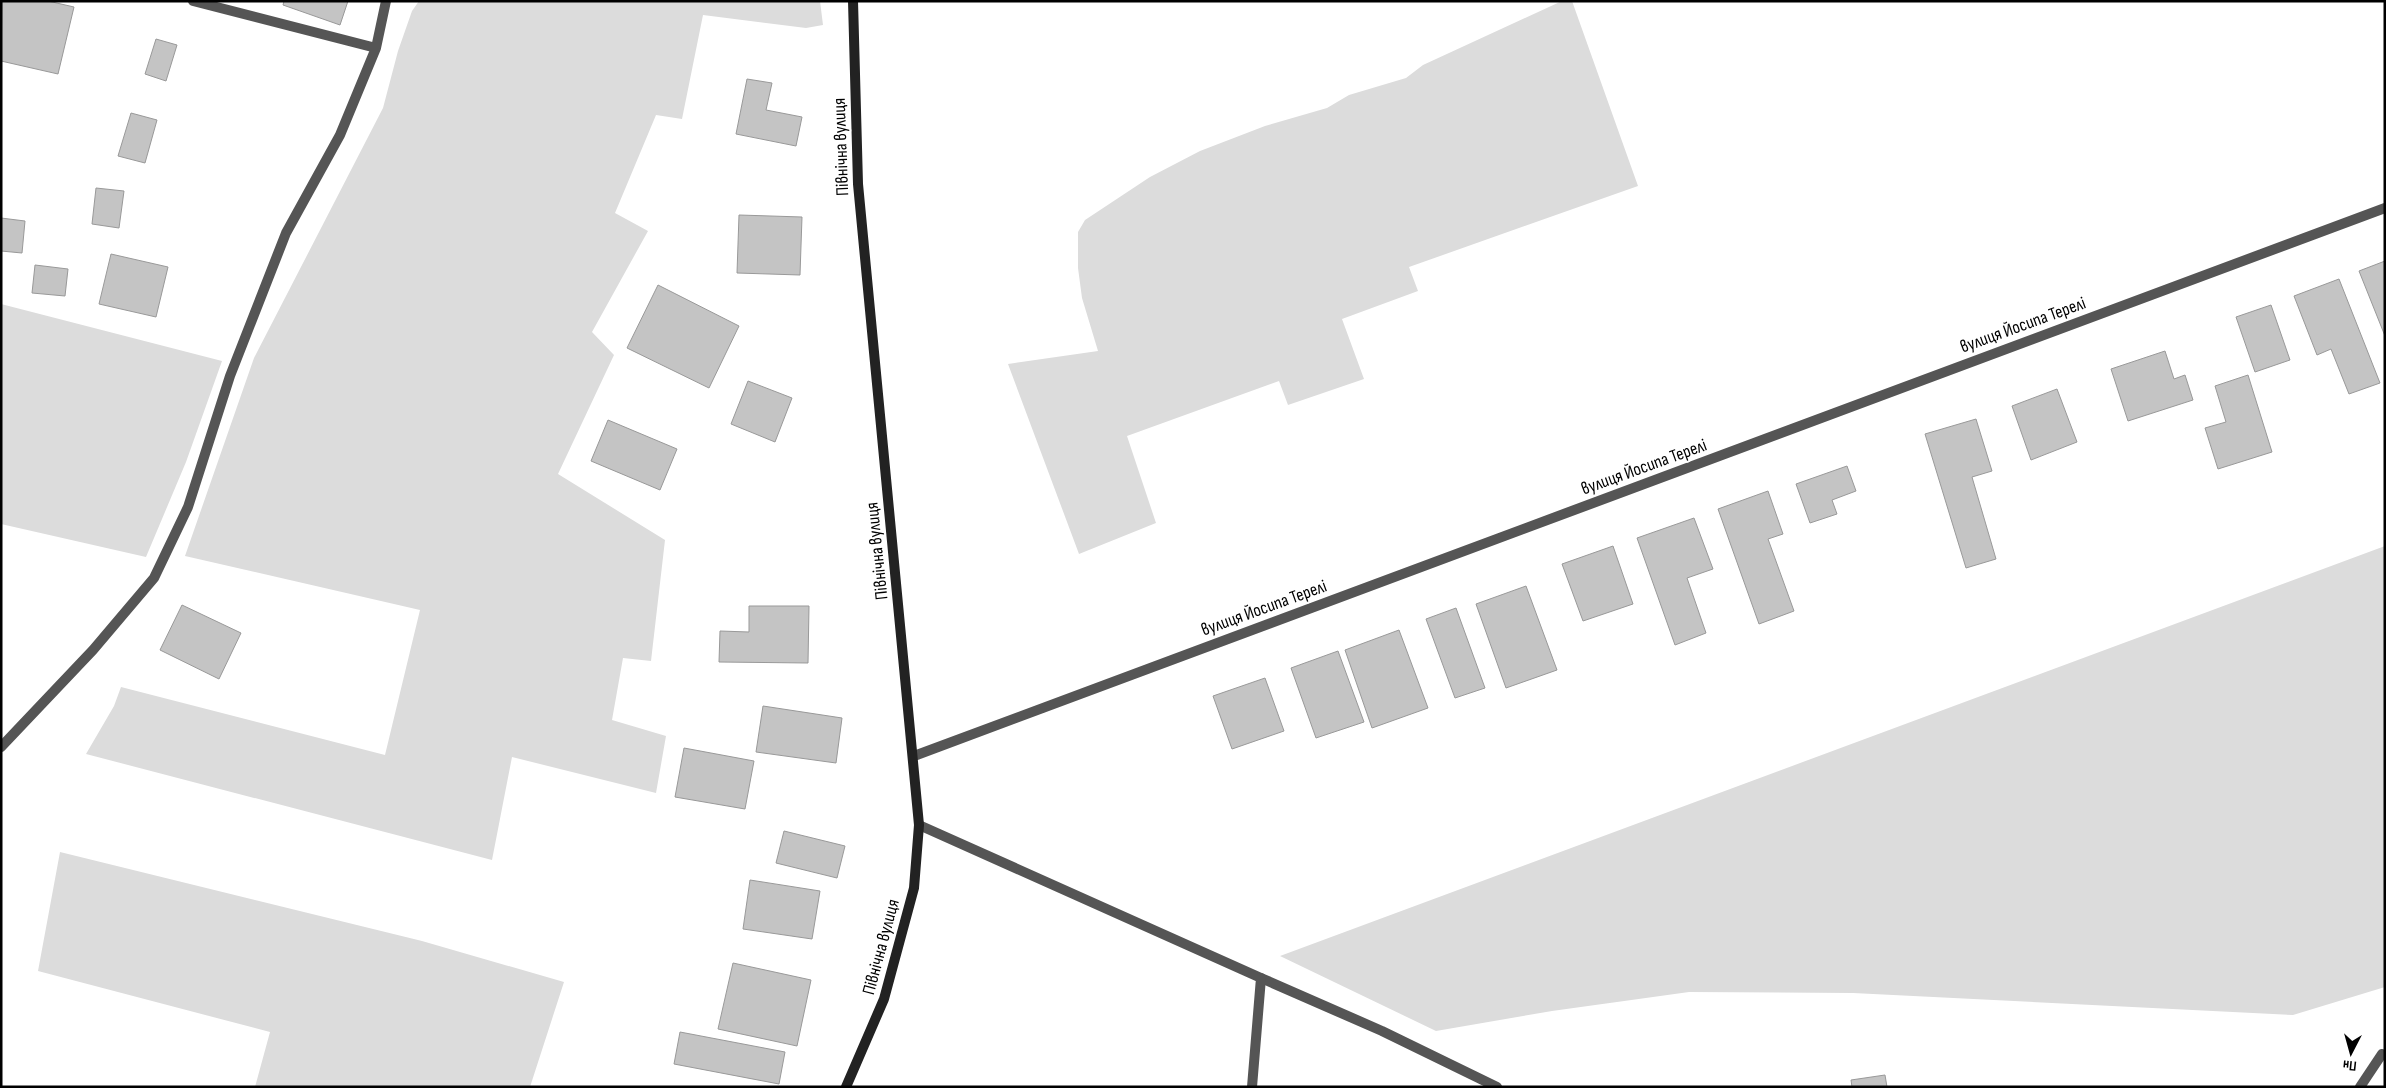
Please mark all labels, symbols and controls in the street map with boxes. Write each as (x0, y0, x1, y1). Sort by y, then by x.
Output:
street label: Північна вулиця (829, 98, 853, 196)
street label: вулиця Йосипа Терелі (1957, 293, 2089, 357)
street label: вулиця Йосипа Терелі (1578, 435, 1710, 499)
street label: Північна вулиця (861, 501, 893, 601)
street label: вулиця Йосипа Терелі (1198, 576, 1330, 640)
street label: Північна вулиця (858, 897, 904, 997)
north arrow (2326, 1028, 2376, 1078)
text: Пн (2342, 1056, 2357, 1075)

